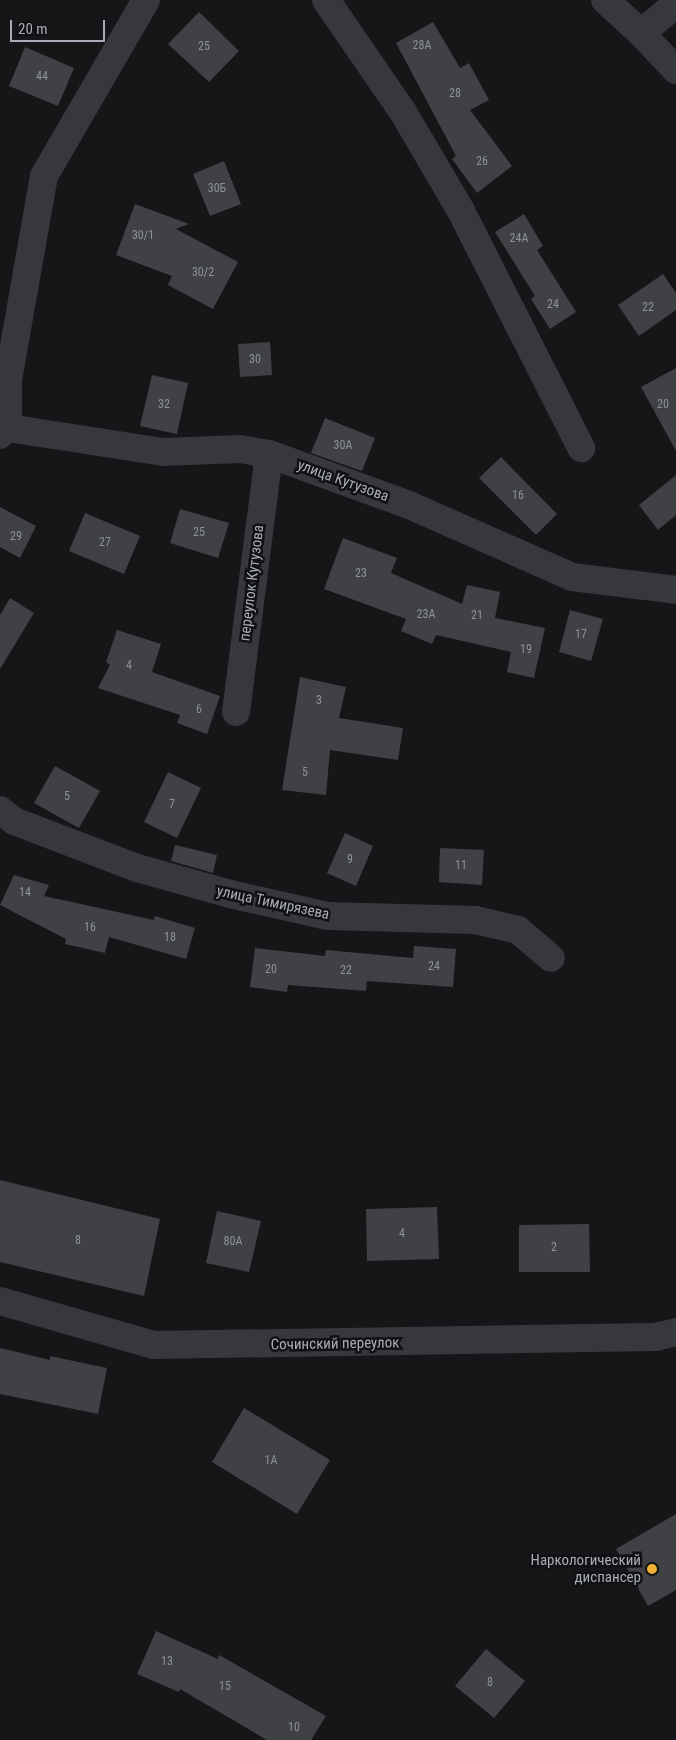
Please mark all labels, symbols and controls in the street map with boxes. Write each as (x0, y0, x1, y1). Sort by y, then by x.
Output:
scale bar (12, 10, 108, 42)
text: 20 m (18, 20, 48, 38)
house number: 28А (413, 39, 431, 53)
house number: 25 (198, 40, 210, 54)
house number: 44 (36, 70, 48, 84)
house number: 28 (449, 87, 461, 101)
house number: 26 (476, 155, 488, 169)
house number: 30Б (208, 182, 226, 196)
house number: 30/1 (132, 229, 154, 243)
house number: 24А (510, 232, 528, 246)
house number: 30/2 (192, 266, 214, 280)
house number: 24 (547, 298, 559, 312)
house number: 22 (642, 301, 654, 315)
house number: 30 (249, 353, 261, 367)
house number: 32 (158, 398, 170, 412)
house number: 20 (657, 398, 669, 412)
house number: 30А (334, 439, 352, 453)
street label: улица Кутузова (295, 456, 391, 506)
house number: 16 (512, 489, 524, 503)
street label: переулок Кутузова (236, 524, 268, 642)
house number: 25 (193, 526, 205, 540)
house number: 29 (10, 530, 22, 544)
house number: 27 (99, 536, 111, 550)
house number: 23 (355, 567, 367, 581)
house number: 23А (417, 608, 435, 622)
house number: 21 (471, 609, 483, 623)
house number: 17 (575, 628, 587, 642)
house number: 19 (520, 643, 532, 657)
house number: 4 (126, 659, 132, 673)
house number: 3 (316, 694, 322, 708)
house number: 6 (196, 703, 202, 717)
house number: 5 (302, 766, 308, 780)
house number: 5 (64, 790, 70, 804)
house number: 7 (169, 798, 175, 812)
house number: 9 (347, 853, 353, 867)
house number: 11 (455, 859, 467, 873)
street label: улица Тимирязева (215, 882, 331, 924)
house number: 14 (19, 886, 31, 900)
house number: 16 (84, 921, 96, 935)
house number: 18 (164, 931, 176, 945)
house number: 24 (428, 960, 440, 974)
house number: 20 (265, 963, 277, 977)
house number: 22 (340, 964, 352, 978)
house number: 4 (399, 1227, 405, 1241)
house number: 8 (75, 1234, 81, 1248)
house number: 80А (224, 1235, 242, 1249)
house number: 2 (551, 1241, 557, 1255)
street label: Сочинский переулок (271, 1334, 399, 1354)
house number: 1А (265, 1454, 277, 1468)
place label: Наркологический диспансер (531, 1551, 641, 1586)
marker: Наркологический диспансер (645, 1562, 659, 1576)
house number: 13 (161, 1655, 173, 1669)
house number: 8 (487, 1676, 493, 1690)
house number: 15 (219, 1680, 231, 1694)
house number: 10 (288, 1721, 300, 1735)

